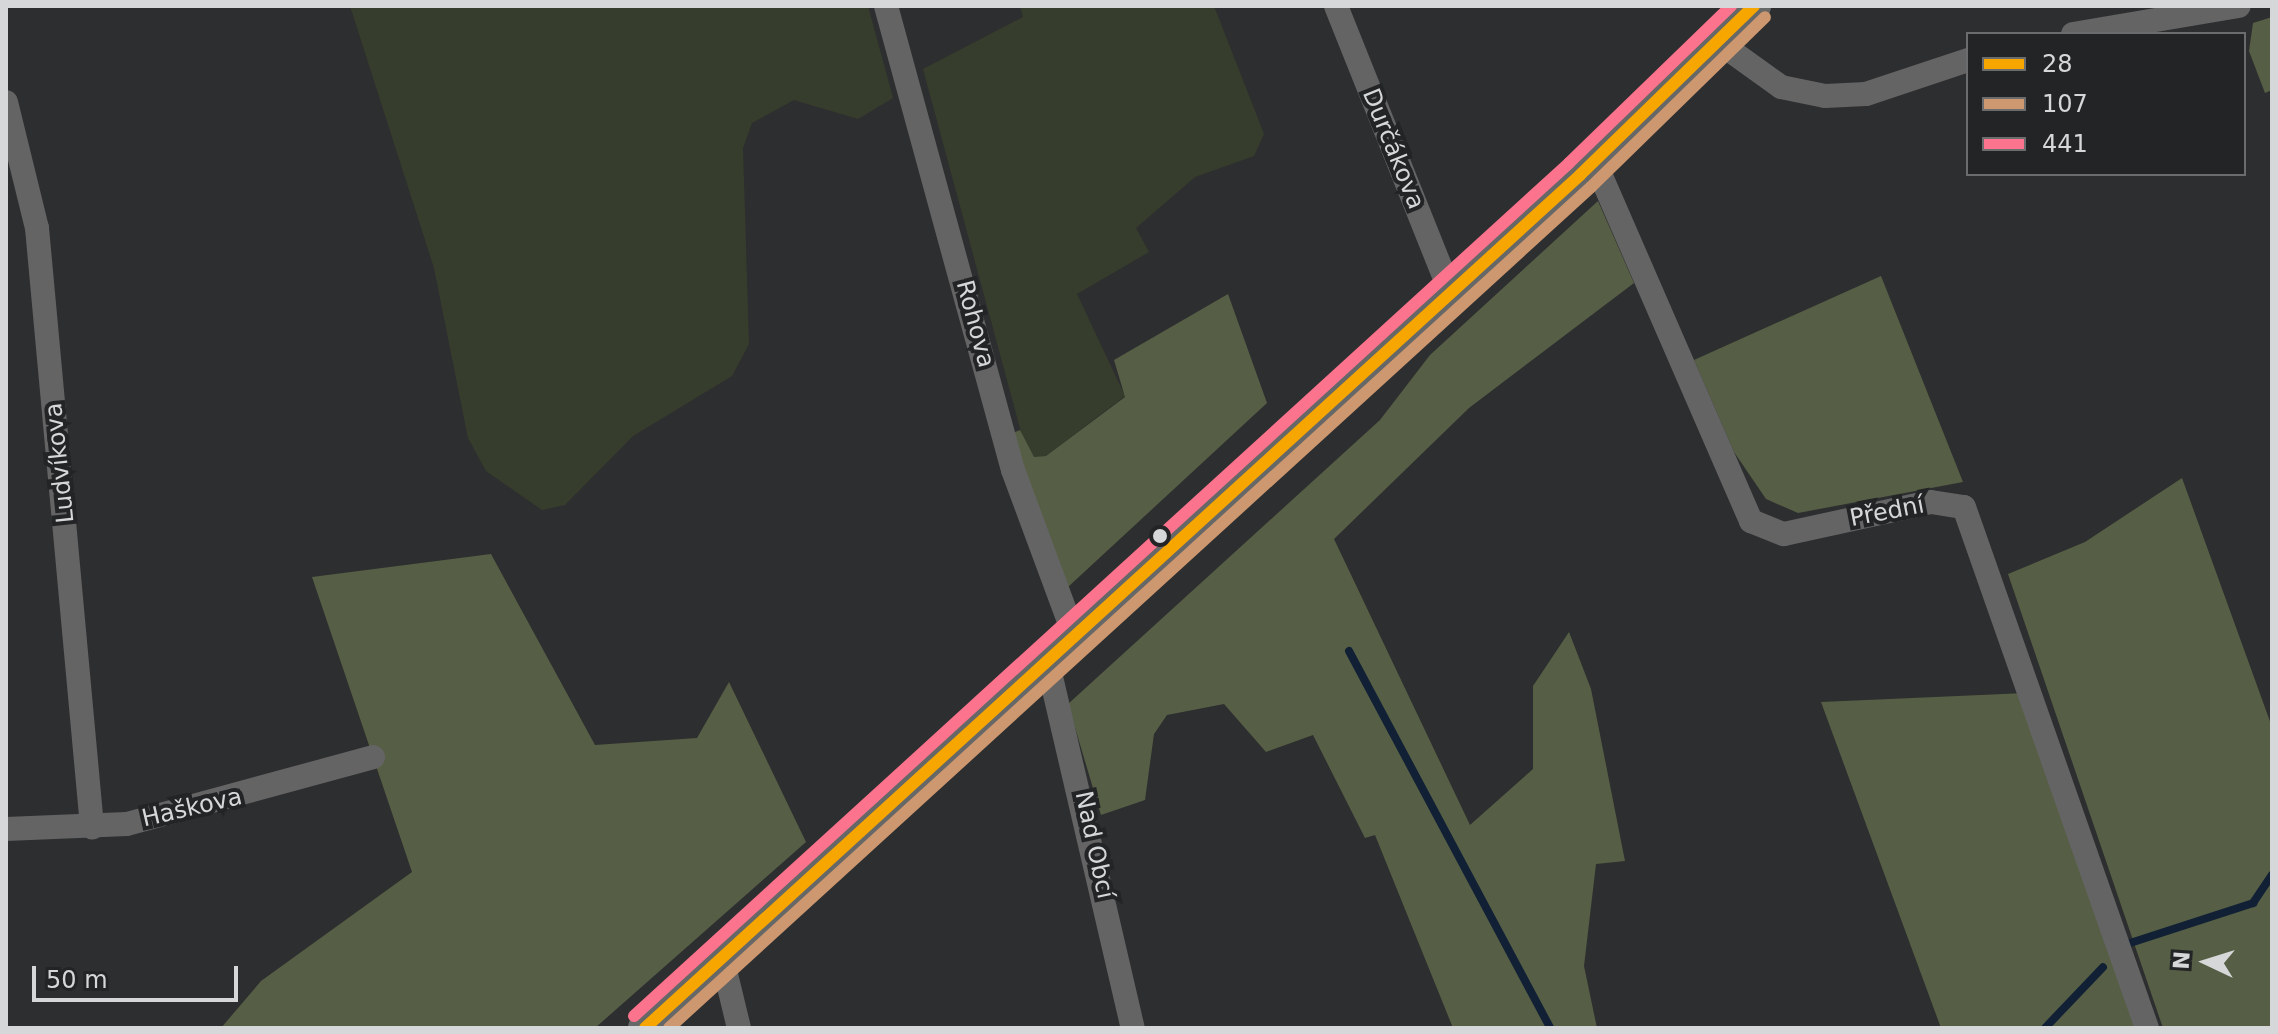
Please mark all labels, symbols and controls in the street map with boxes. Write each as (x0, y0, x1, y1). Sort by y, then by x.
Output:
legend (1966, 32, 2246, 176)
text: 28 (2042, 50, 2073, 78)
street label: Durčákova (1356, 84, 1430, 214)
text: 107 (2042, 90, 2088, 118)
text: 441 (2042, 130, 2088, 158)
street label: Rohova (950, 277, 1000, 371)
street label: Ludvíkova (39, 401, 81, 525)
street label: Přední (1847, 491, 1927, 533)
unlabelled marker (1152, 528, 1168, 544)
street label: Haškova (139, 783, 245, 833)
street label: Nad Obcí (1069, 788, 1119, 902)
north arrow (2166, 922, 2246, 1002)
scale bar (36, 950, 242, 1000)
text: N (2168, 950, 2195, 970)
text: 50 m (46, 966, 108, 994)

